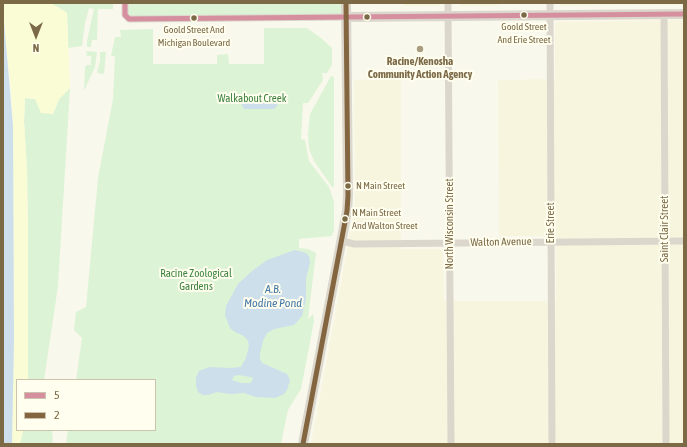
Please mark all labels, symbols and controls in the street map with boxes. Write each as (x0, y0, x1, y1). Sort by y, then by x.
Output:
marker: Goold Street And Erie Street (519, 10, 529, 20)
unlabelled marker (362, 12, 372, 22)
marker: Goold Street And Michigan Boulevard (189, 13, 199, 23)
north arrow (16, 16, 56, 56)
place label: Goold Street And Erie Street (497, 21, 551, 44)
place label: Goold Street And Michigan Boulevard (158, 24, 230, 48)
text: N (33, 42, 39, 54)
marker: Racine/Kenosha Community Action Agency (415, 44, 425, 54)
place label: Racine/Kenosha Community Action Agency (368, 55, 472, 81)
park label: Walkabout Creek (218, 92, 286, 106)
street label: North Wisconsin Street (443, 178, 457, 270)
place label: N Main Street (356, 180, 405, 192)
marker: N Main Street (343, 181, 353, 191)
street label: Saint Clair Street (658, 196, 672, 262)
street label: Erie Street (544, 202, 558, 244)
place label: N Main Street And Walton Street (352, 207, 418, 230)
marker: N Main Street And Walton Street (340, 214, 350, 224)
street label: Walton Avenue (470, 235, 532, 249)
park label: Racine Zoological Gardens (160, 267, 232, 293)
water label: A.B. Modine Pond (244, 282, 302, 310)
legend (16, 379, 156, 431)
text: 5 (54, 388, 60, 402)
text: 2 (54, 408, 60, 422)

